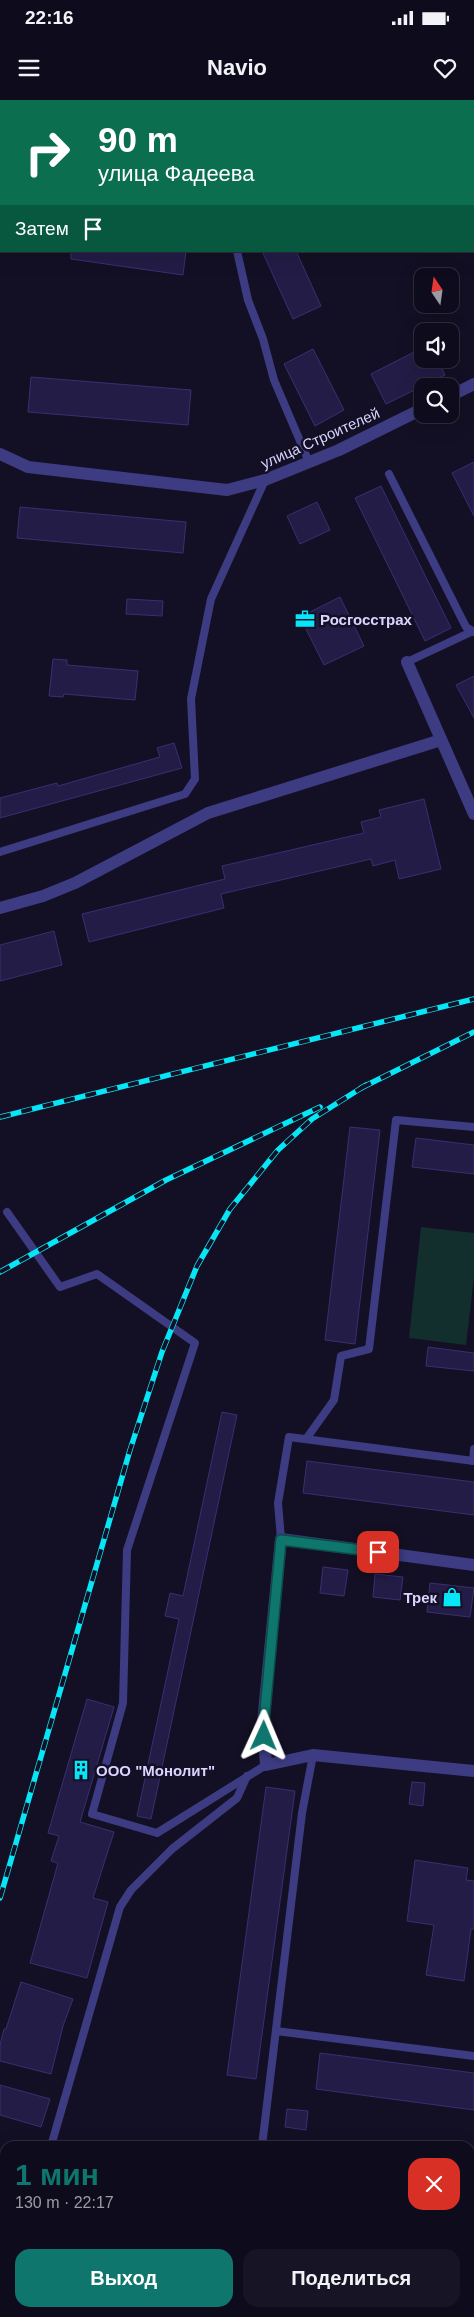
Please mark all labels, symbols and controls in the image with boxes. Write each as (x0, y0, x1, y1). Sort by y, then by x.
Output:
text: 22:16 (25, 7, 74, 28)
icon: menu (15, 54, 43, 82)
icon: heart (431, 54, 459, 82)
text: Navio (207, 55, 267, 80)
icon: right (15, 120, 80, 185)
text: 90 m (98, 120, 178, 159)
text: улица Фадеева (98, 161, 255, 186)
icon: arrive (79, 215, 107, 243)
text: Затем (15, 218, 69, 239)
north arrow (414, 268, 459, 312)
map controls (414, 268, 459, 423)
button: sound (414, 323, 459, 368)
button: search (414, 378, 459, 423)
street label: улица Строителей (258, 404, 382, 472)
office icon: Росгосстрах (294, 608, 316, 630)
place label: Росгосстрах (320, 611, 412, 628)
pin (357, 1531, 399, 1573)
icon: arrive (364, 1538, 392, 1566)
shop icon: Трек (441, 1586, 463, 1608)
place label: Трек (403, 1589, 437, 1606)
position arrow (237, 1709, 289, 1761)
building icon: ООО "Монолит" (70, 1759, 92, 1781)
place label: ООО "Монолит" (96, 1762, 215, 1779)
text: 1 мин (15, 2158, 99, 2191)
button: close (408, 2158, 460, 2210)
text: 130 m · 22:17 (15, 2194, 114, 2211)
button: Выход (15, 2249, 233, 2307)
button: Поделиться (243, 2249, 460, 2307)

